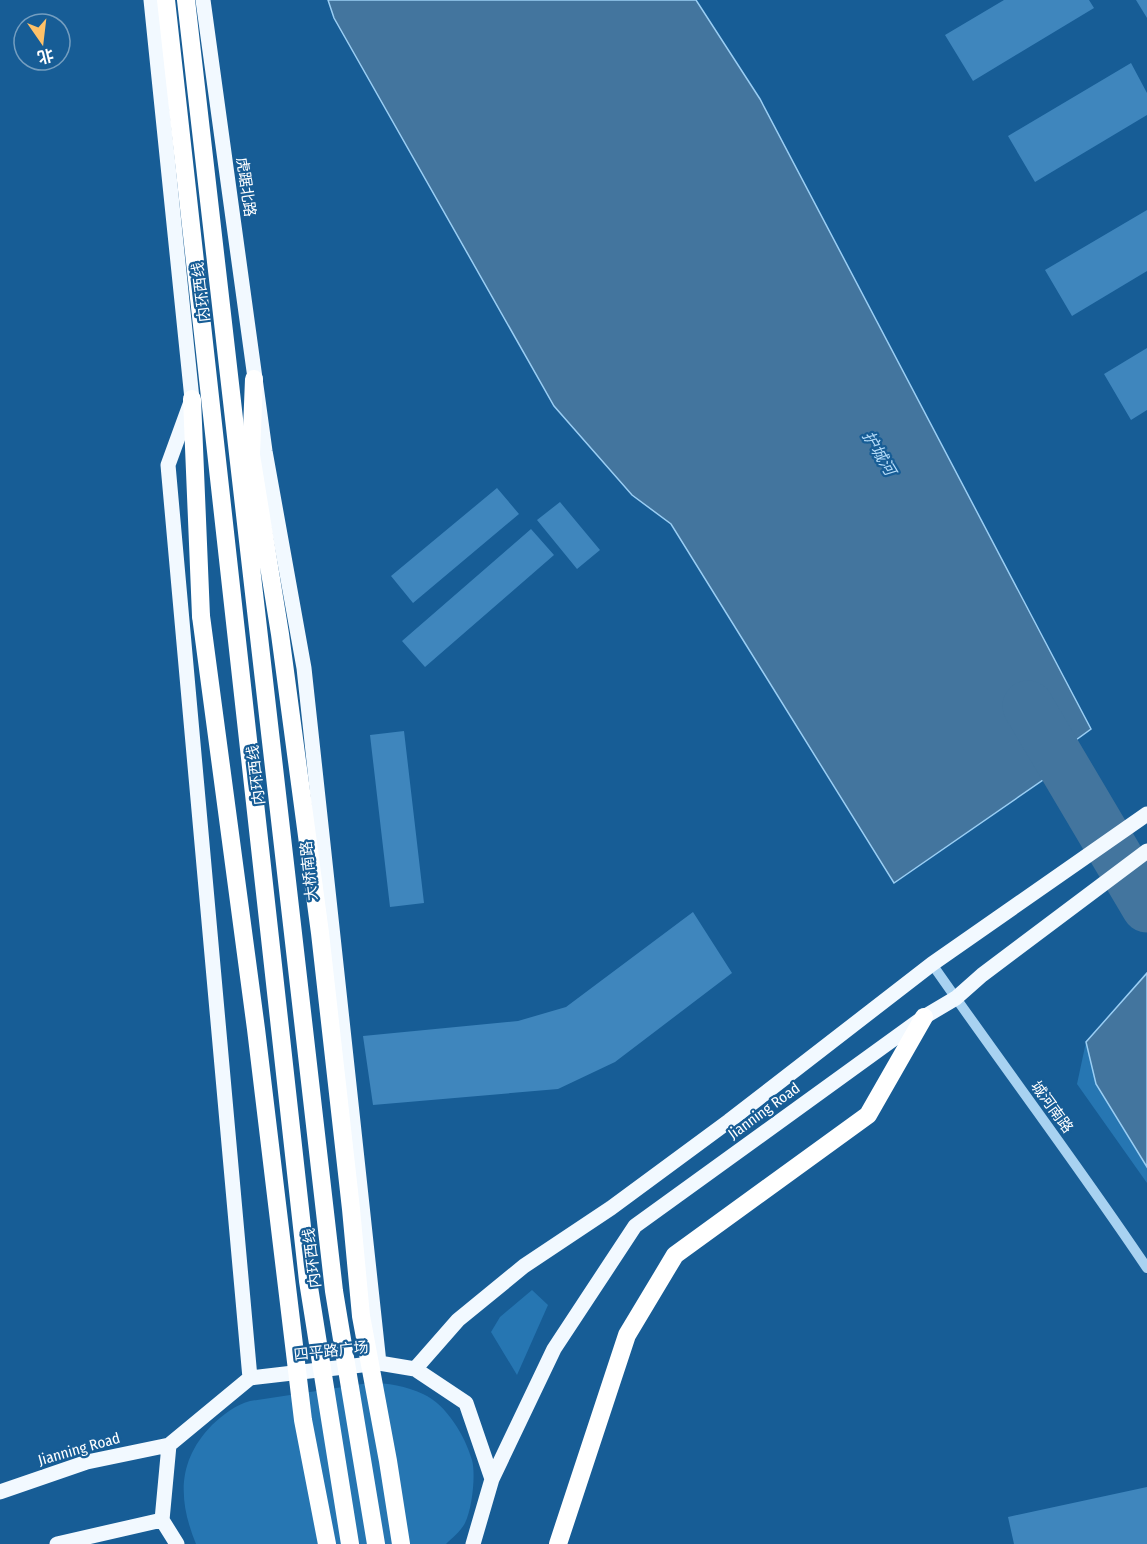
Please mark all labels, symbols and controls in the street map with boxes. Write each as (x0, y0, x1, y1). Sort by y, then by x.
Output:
north arrow (12, 12, 72, 72)
text: 北 (35, 45, 56, 67)
street label: 虎踞北路 (233, 156, 259, 218)
street label: 内环西线 (188, 261, 214, 323)
water label: 护城河 (858, 428, 901, 481)
street label: 内环西线 (243, 744, 269, 806)
street label: 大桥南路 (297, 840, 321, 902)
street label: 城河南路 (1027, 1077, 1077, 1137)
street label: Jianning Road (725, 1079, 803, 1143)
street label: 内环西线 (299, 1227, 325, 1289)
street label: 四平路广场 (293, 1338, 369, 1364)
street label: Jianning Road (36, 1429, 122, 1469)

